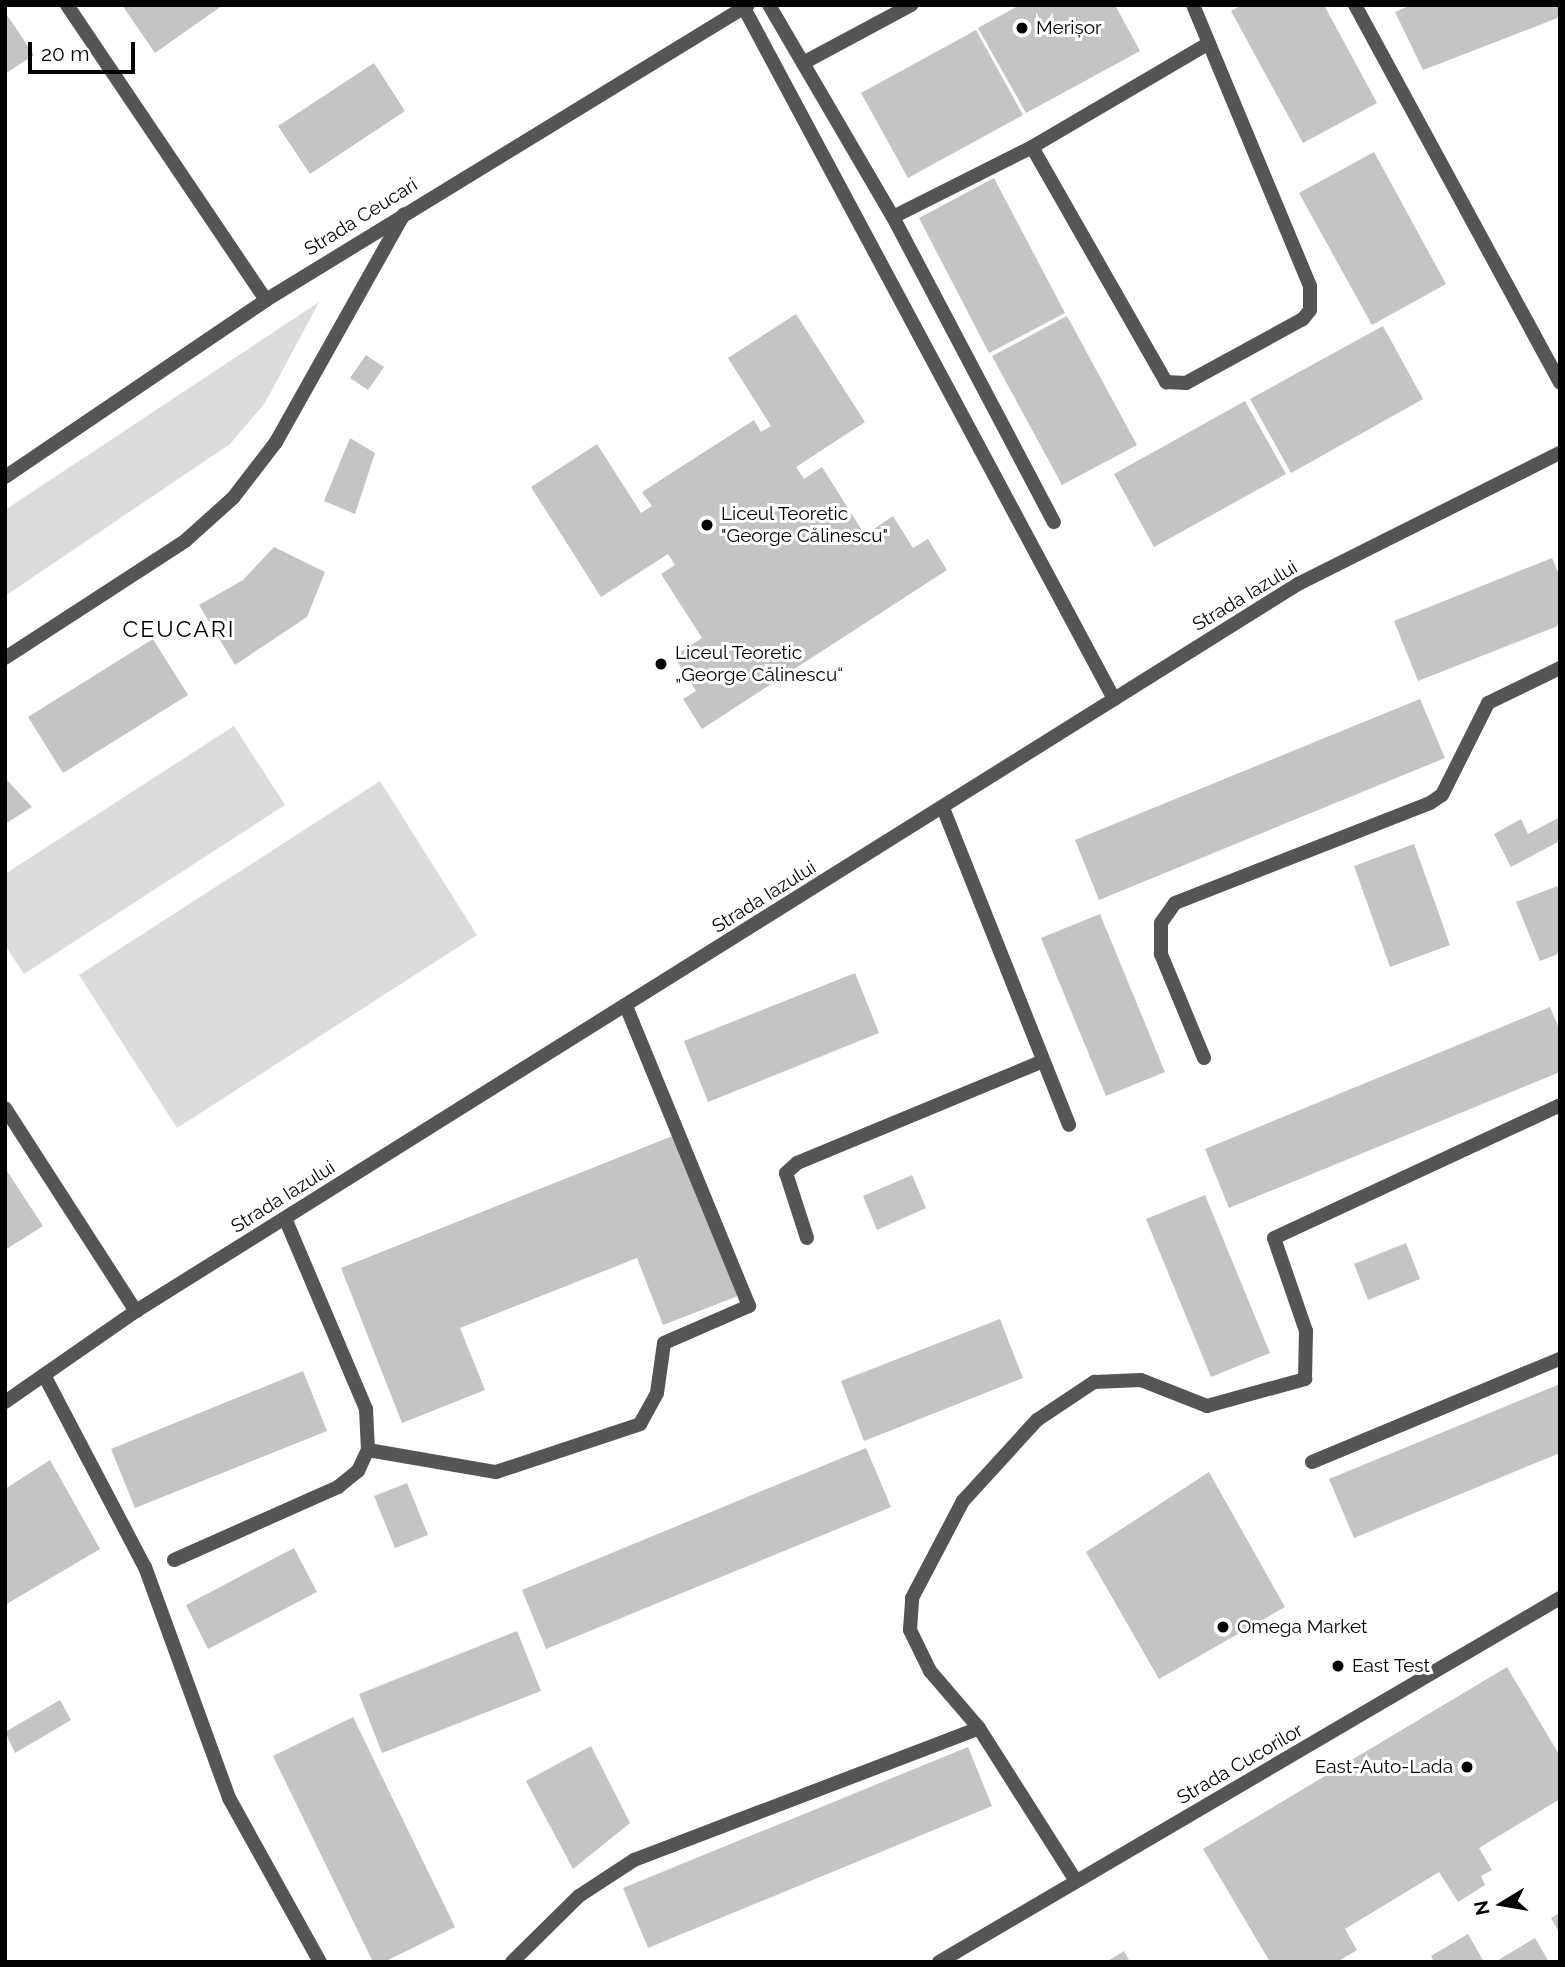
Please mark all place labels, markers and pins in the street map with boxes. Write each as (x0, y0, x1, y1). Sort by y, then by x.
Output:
place label: Merișor (1036, 17, 1102, 39)
marker: Merișor (1014, 20, 1030, 36)
place label: Liceul Teoretic "George Călinescu" (721, 503, 888, 547)
marker: Liceul Teoretic "George Călinescu" (699, 517, 715, 533)
place label: Liceul Teoretic „George Călinescu“ (675, 642, 843, 686)
marker: Liceul Teoretic „George Călinescu“ (653, 656, 669, 672)
place label: Omega Market (1237, 1616, 1367, 1638)
marker: Omega Market (1215, 1619, 1231, 1635)
place label: East Test (1352, 1655, 1430, 1677)
marker: East Test (1330, 1658, 1346, 1674)
place label: East-Auto-Lada (1315, 1756, 1453, 1778)
marker: East-Auto-Lada (1459, 1759, 1475, 1775)

